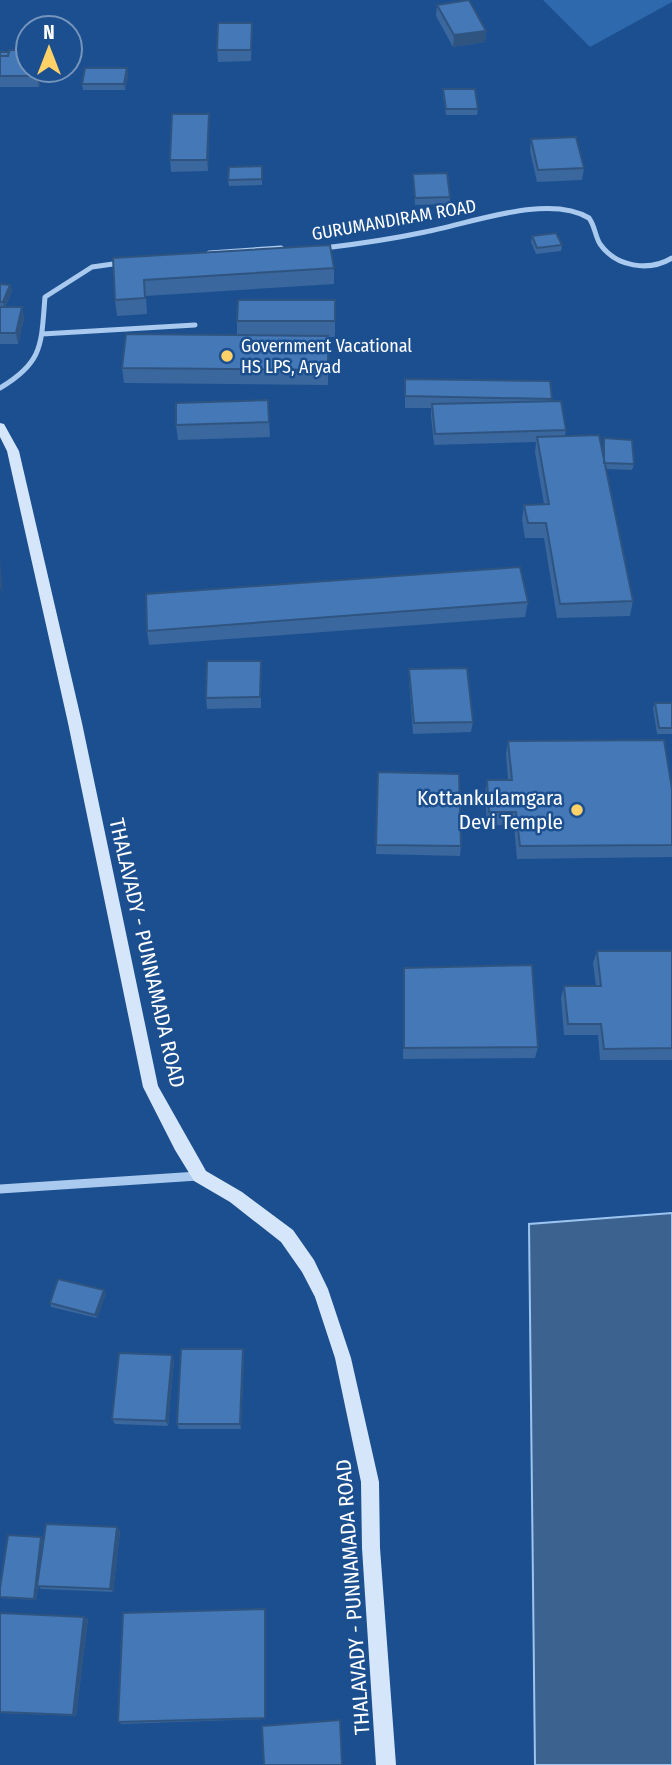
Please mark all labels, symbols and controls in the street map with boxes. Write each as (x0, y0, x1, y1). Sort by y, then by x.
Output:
north arrow (14, 14, 84, 84)
text: N (43, 21, 55, 44)
street label: GURUMANDIRAM ROAD (310, 195, 478, 245)
place label: Government Vacational HS LPS, Aryad (241, 335, 412, 378)
marker: Government Vacational HS LPS, Aryad (219, 348, 235, 364)
place label: Kottankulamgara Devi Temple (417, 785, 563, 835)
marker: Kottankulamgara Devi Temple (569, 802, 585, 818)
street label: THALAVADY - PUNNAMADA ROAD (103, 816, 191, 1090)
street label: THALAVADY - PUNNAMADA ROAD (330, 1458, 376, 1736)

